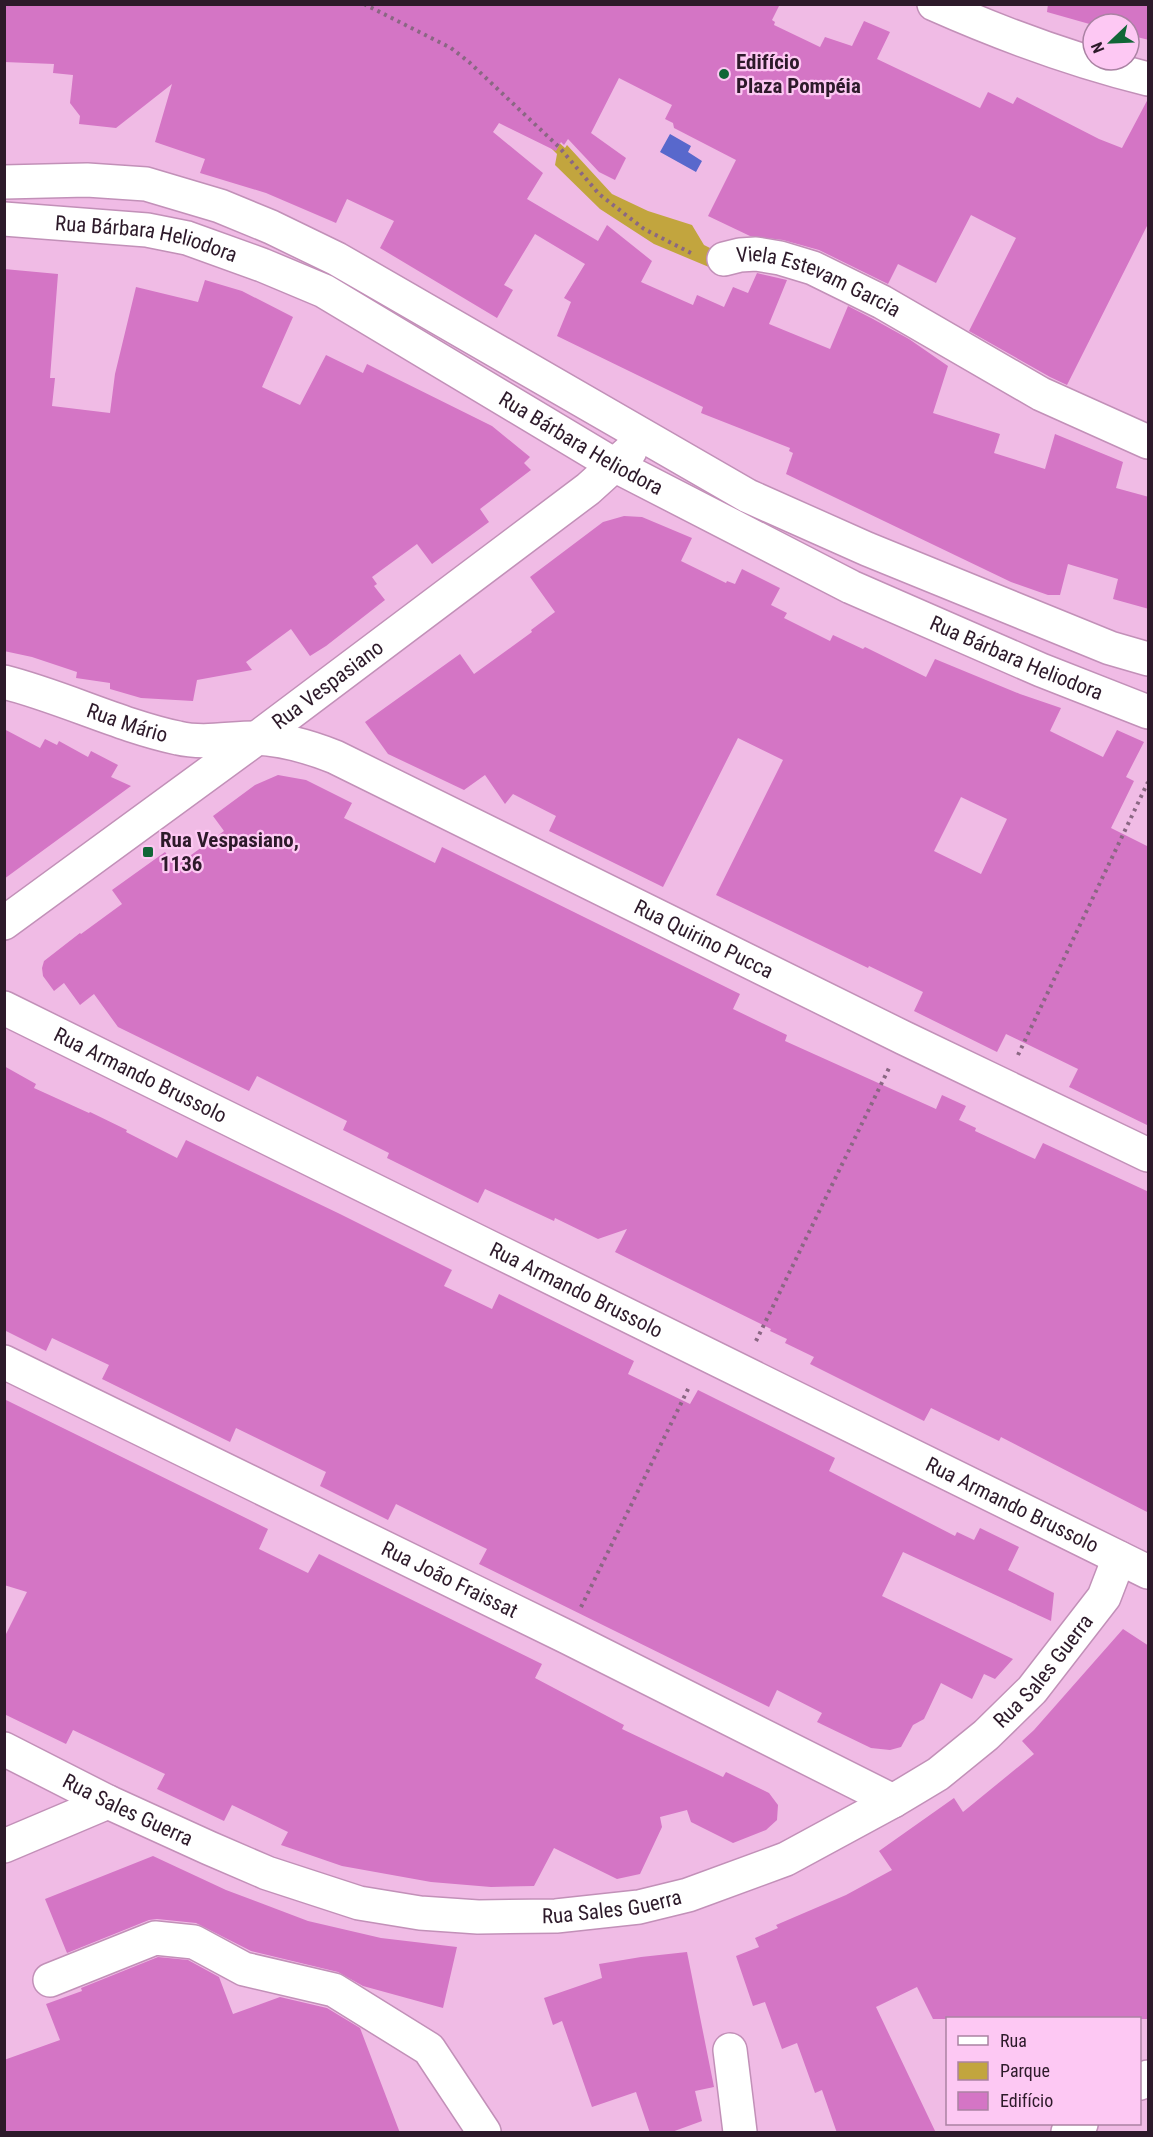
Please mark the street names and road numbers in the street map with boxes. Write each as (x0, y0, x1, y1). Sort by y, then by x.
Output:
street label: Rua Bárbara Heliodora (54, 211, 241, 267)
street label: Viela Estevam Garcia (735, 242, 905, 322)
street label: Rua Bárbara Heliodora (495, 387, 667, 500)
street label: Rua Bárbara Heliodora (926, 611, 1106, 705)
street label: Rua Vespasiano (268, 635, 388, 734)
street label: Rua Mário (83, 698, 170, 747)
street label: Rua Quirino Pucca (630, 895, 777, 983)
street label: Rua Armando Brussolo (50, 1023, 231, 1128)
street label: Rua Armando Brussolo (486, 1237, 667, 1343)
street label: Rua Armando Brussolo (922, 1452, 1103, 1558)
street label: Rua João Fraissat (378, 1536, 522, 1623)
street label: Rua Sales Guerra (989, 1610, 1098, 1733)
street label: Rua Sales Guerra (59, 1769, 197, 1851)
street label: Rua Sales Guerra (542, 1885, 684, 1928)

